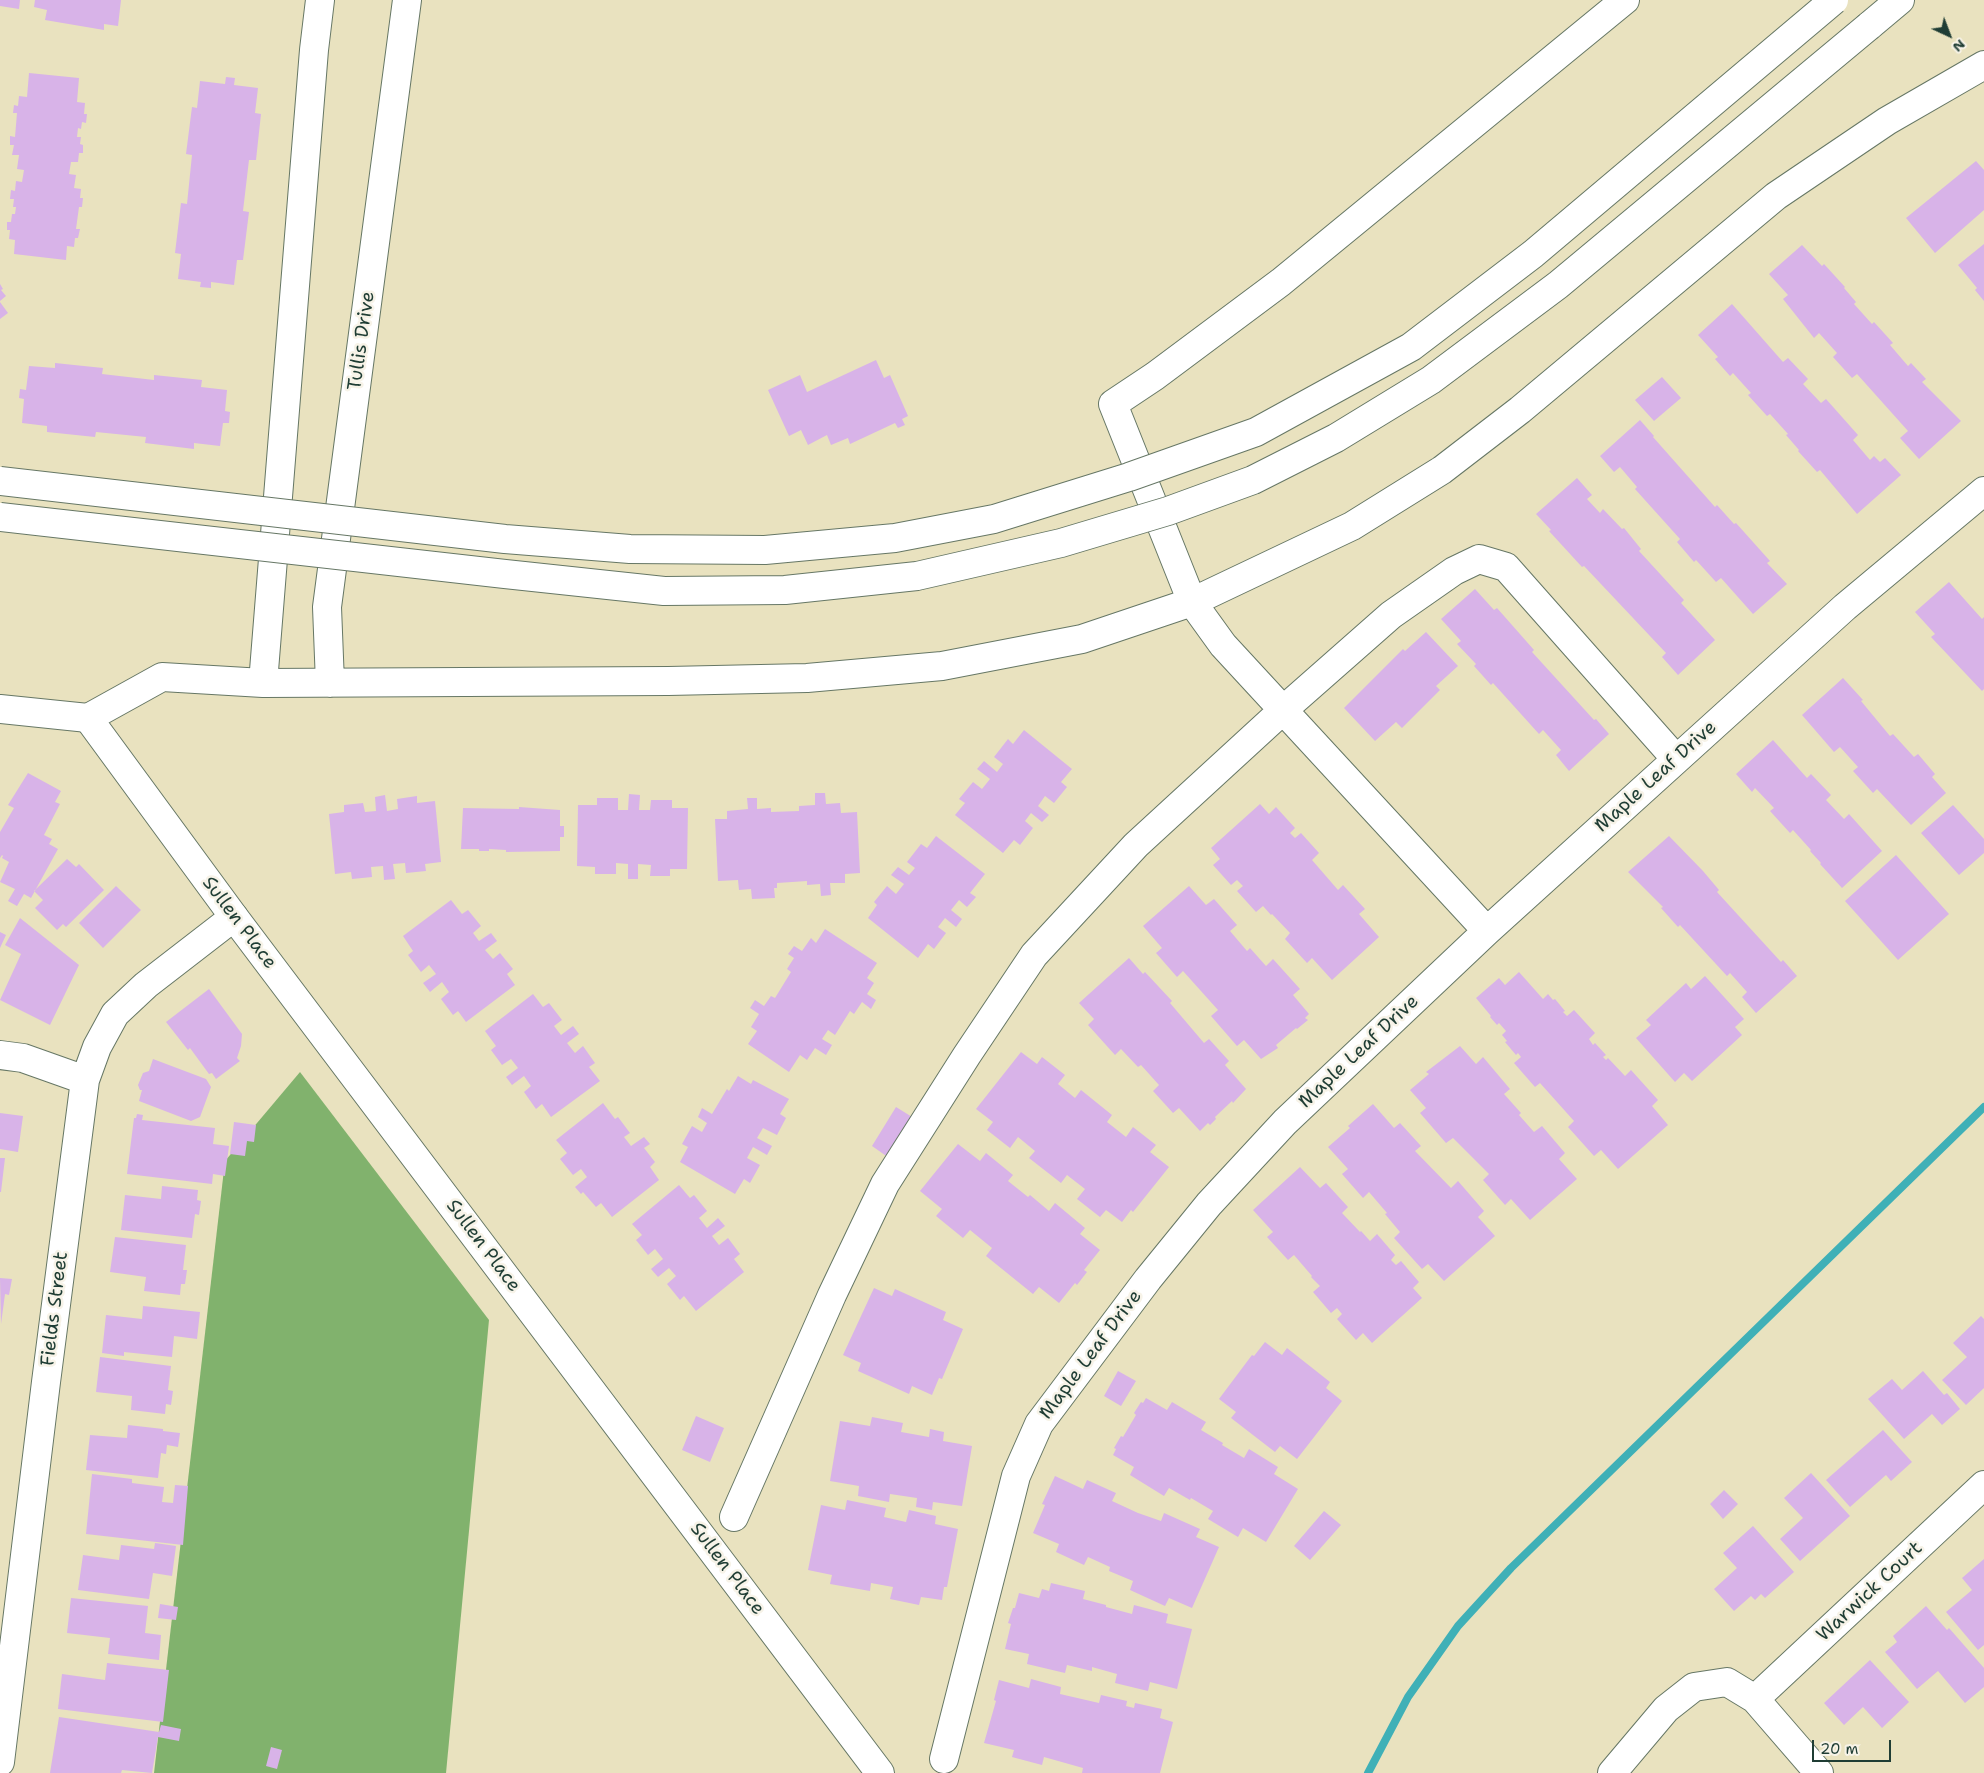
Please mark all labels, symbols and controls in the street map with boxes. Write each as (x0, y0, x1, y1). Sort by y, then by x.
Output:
north arrow (1924, 10, 1974, 60)
text: N (1949, 36, 1969, 56)
street label: Tullis Drive (344, 290, 380, 392)
street label: Maple Leaf Drive (1590, 716, 1722, 838)
street label: Sullen Place (197, 872, 281, 974)
street label: Maple Leaf Drive (1294, 991, 1424, 1113)
street label: Sullen Place (441, 1195, 525, 1297)
street label: Fields Street (37, 1250, 73, 1368)
street label: Maple Leaf Drive (1035, 1286, 1147, 1424)
street label: Sullen Place (685, 1518, 769, 1620)
street label: Warwick Court (1812, 1537, 1928, 1647)
scale bar (1814, 1730, 1893, 1762)
text: 20 m (1820, 1739, 1859, 1759)

